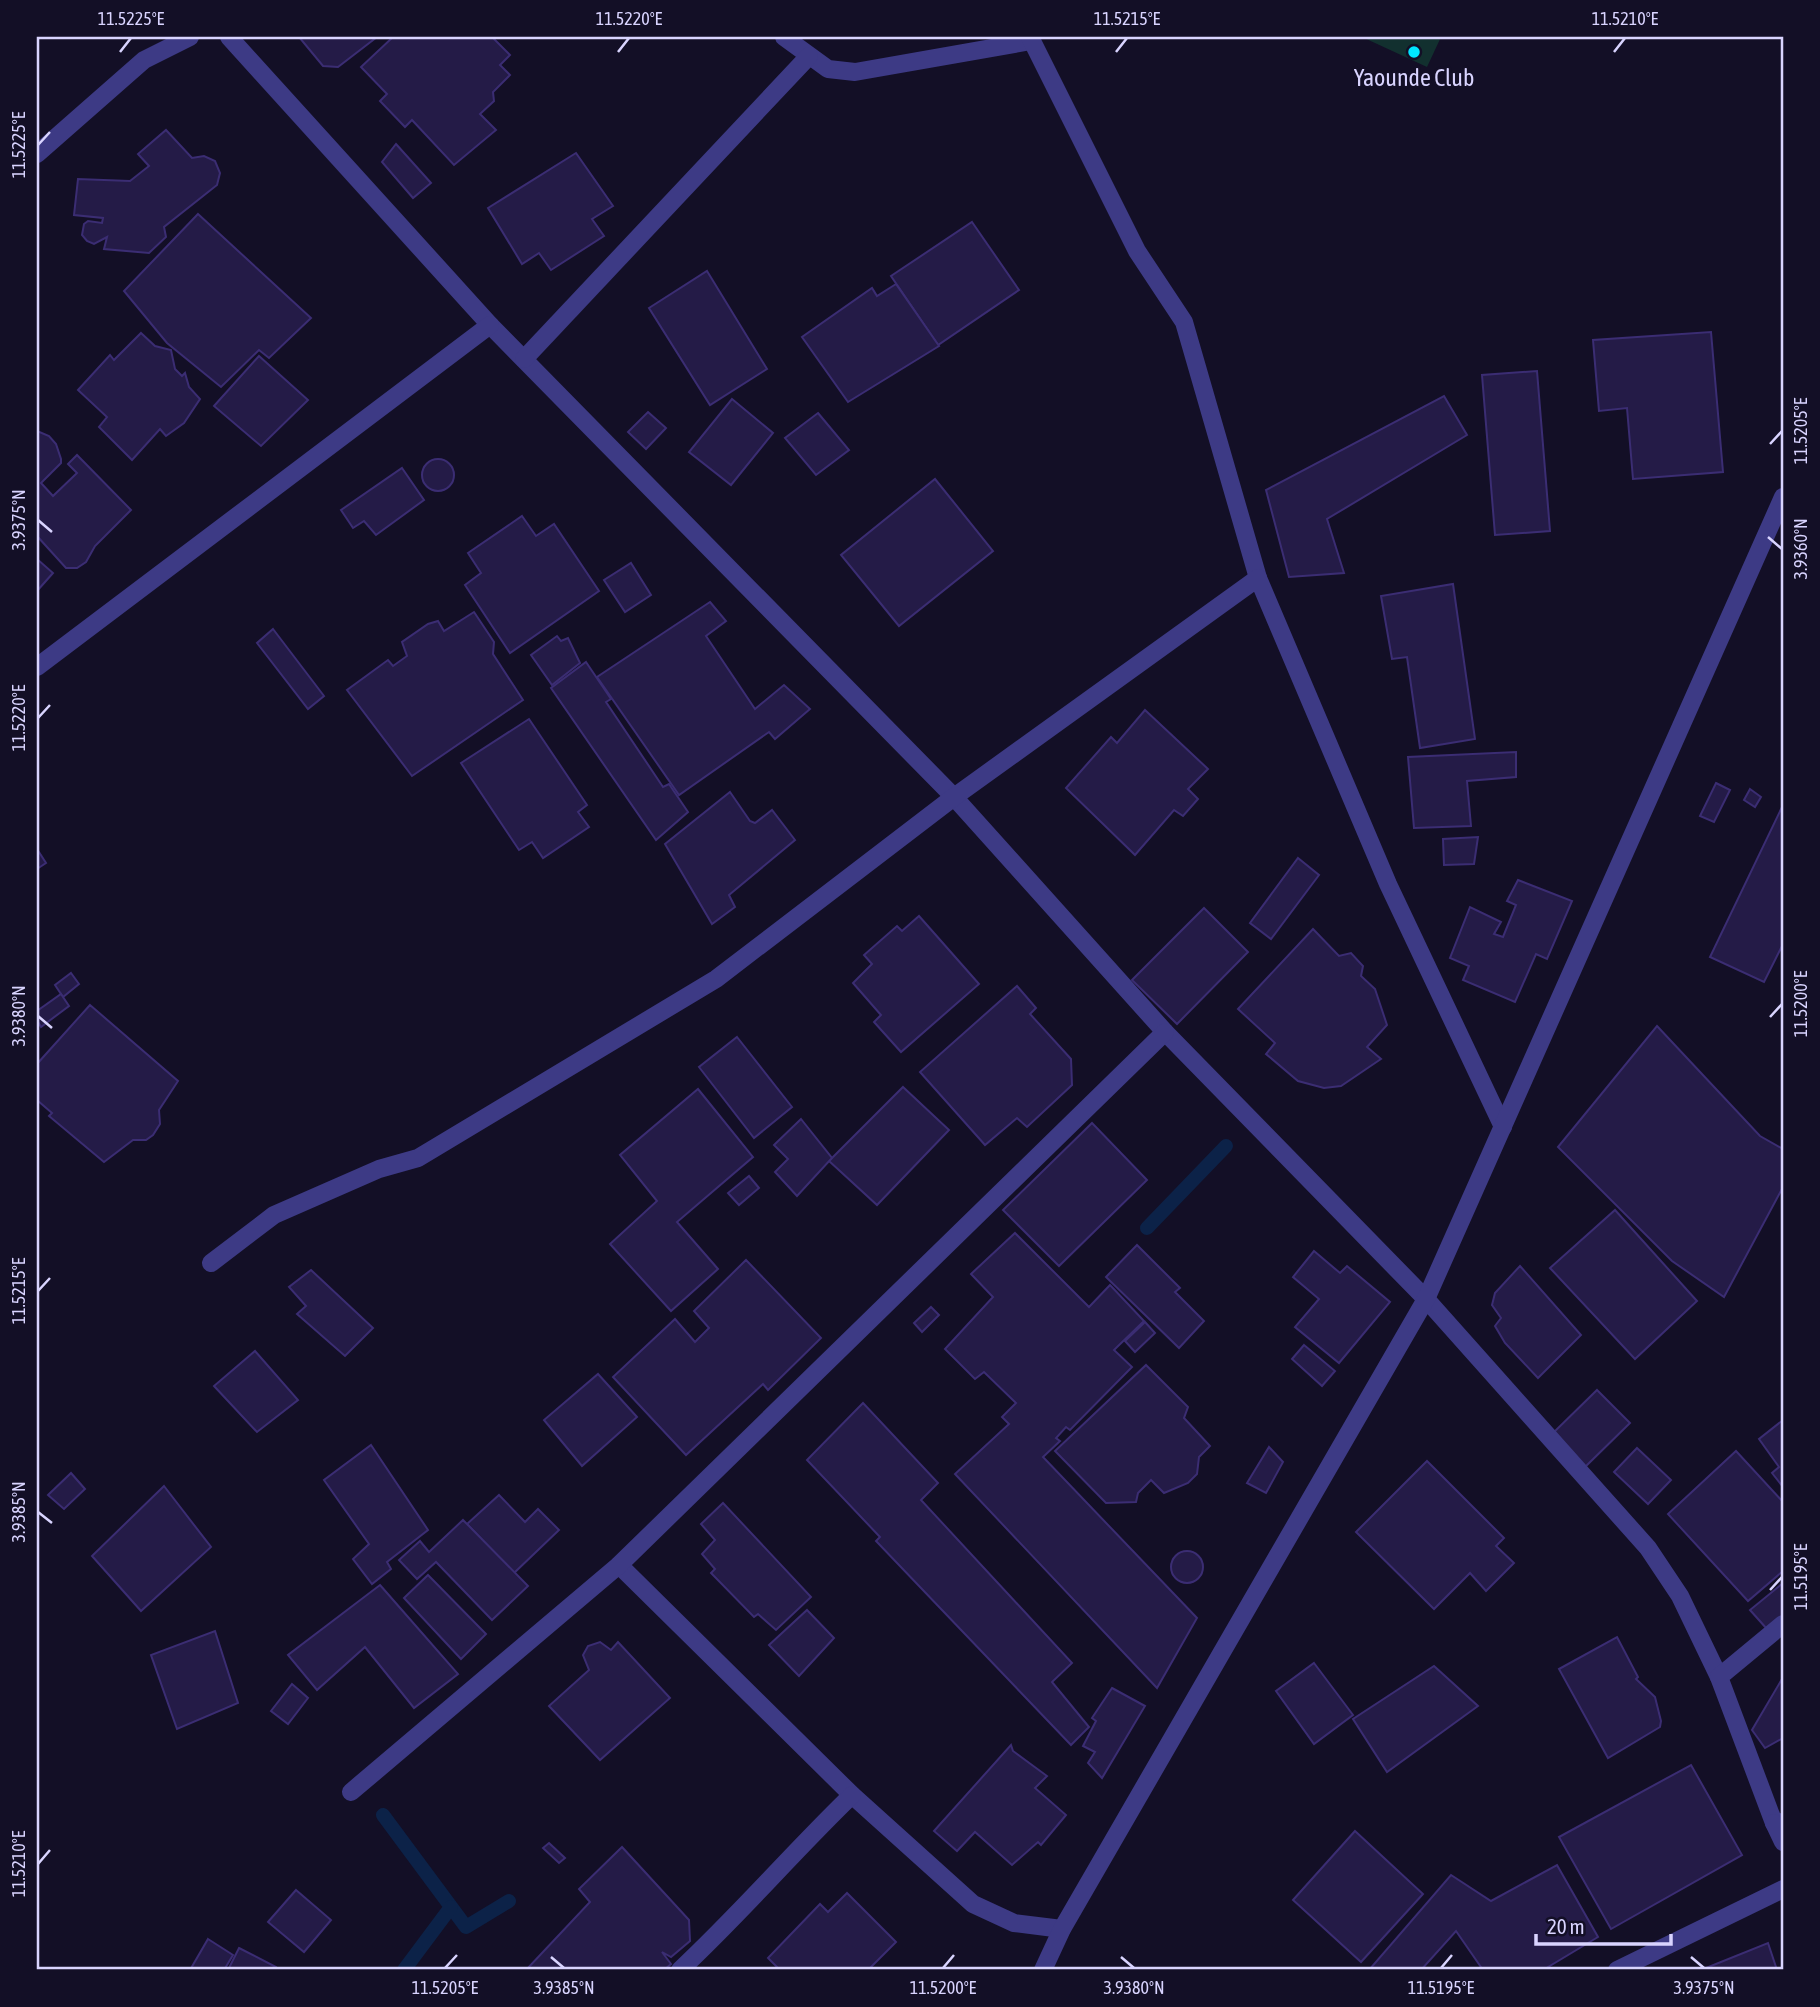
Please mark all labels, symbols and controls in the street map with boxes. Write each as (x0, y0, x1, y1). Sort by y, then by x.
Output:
text: 11.5225°E (98, 8, 165, 29)
text: 11.5220°E (596, 8, 663, 29)
text: 11.5215°E (1094, 8, 1161, 29)
text: 11.5210°E (1592, 8, 1659, 29)
marker: Yaounde Club (1406, 44, 1422, 60)
place label: Yaounde Club (1354, 64, 1474, 91)
text: 11.5225°E (8, 111, 29, 178)
text: 11.5205°E (1790, 397, 1811, 464)
text: 3.9375°N (8, 489, 29, 551)
text: 3.9360°N (1790, 518, 1811, 580)
text: 11.5220°E (8, 684, 29, 751)
text: 11.5200°E (1790, 970, 1811, 1037)
text: 3.9380°N (8, 985, 29, 1047)
text: 11.5215°E (8, 1257, 29, 1324)
text: 3.9385°N (8, 1481, 29, 1543)
text: 11.5195°E (1790, 1543, 1811, 1610)
text: 11.5210°E (8, 1830, 29, 1897)
scale bar (1536, 1902, 1671, 1946)
text: 20 m (1547, 1914, 1585, 1938)
text: 11.5205°E (412, 1977, 479, 1998)
text: 3.9385°N (533, 1977, 595, 1998)
text: 11.5200°E (910, 1977, 977, 1998)
text: 3.9380°N (1103, 1977, 1165, 1998)
text: 11.5195°E (1408, 1977, 1475, 1998)
text: 3.9375°N (1673, 1977, 1735, 1998)

